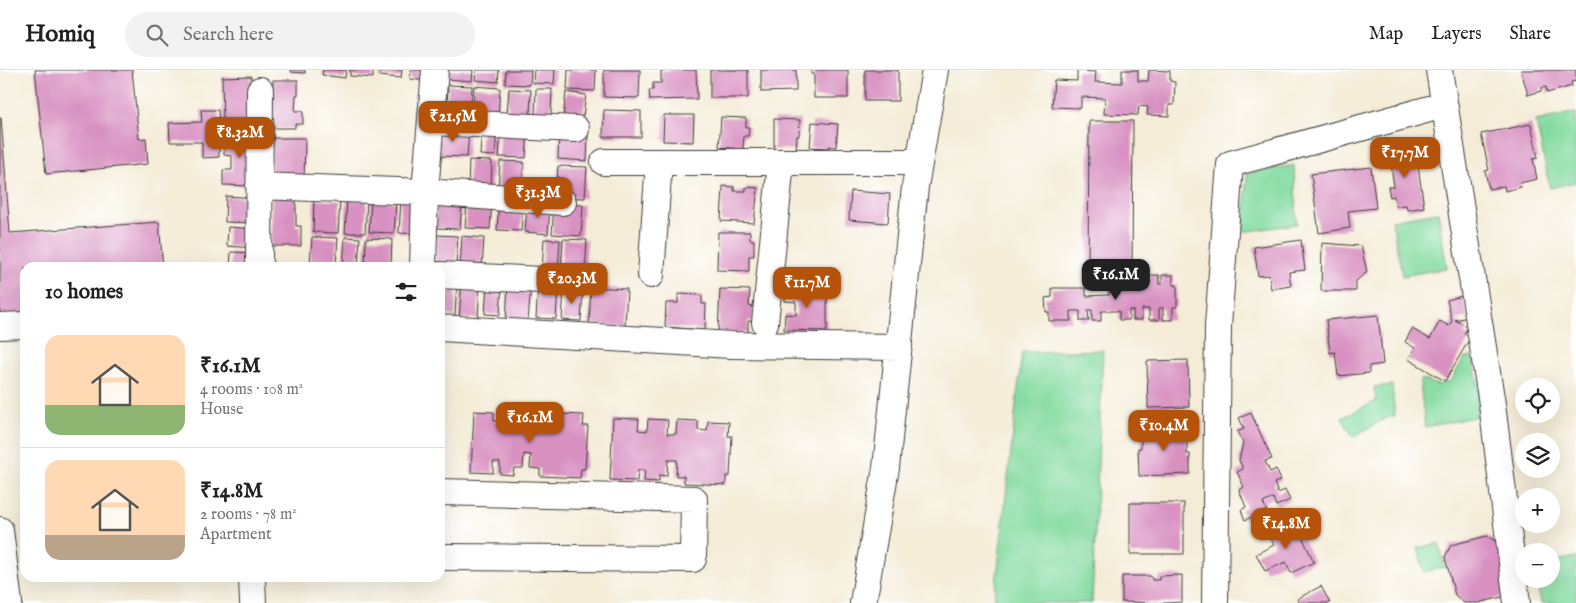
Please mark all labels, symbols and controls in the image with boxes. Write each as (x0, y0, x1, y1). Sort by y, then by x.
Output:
search box (125, 12, 475, 57)
text: Homiq (25, 19, 95, 50)
icon: search (143, 21, 171, 49)
text: Search here (183, 23, 274, 47)
text: Map (1369, 23, 1403, 46)
text: Layers (1431, 23, 1482, 46)
text: Share (1510, 23, 1551, 46)
pin: ₹21.5M (412, 100, 494, 143)
text: ₹21.5M (430, 107, 476, 127)
pin: ₹8.32M (199, 116, 281, 159)
text: ₹8.32M (216, 123, 264, 143)
pin: ₹17.7M (1364, 136, 1446, 179)
text: ₹17.7M (1381, 143, 1429, 163)
pin: ₹31.3M (497, 176, 579, 219)
text: ₹31.3M (515, 183, 561, 203)
pin: ₹16.1M (1075, 258, 1157, 301)
pin: ₹20.3M (531, 262, 613, 305)
text: ₹16.1M (1093, 265, 1139, 285)
pin: ₹11.7M (766, 266, 848, 309)
text: ₹20.3M (548, 269, 596, 289)
text: ₹11.7M (784, 273, 830, 293)
icon: filters (392, 278, 420, 306)
text: 10 homes (45, 279, 123, 306)
text: ₹16.1M (200, 353, 261, 380)
icon: home (85, 355, 145, 415)
map controls (1515, 378, 1560, 588)
button: locate (1515, 378, 1560, 423)
text: 4 rooms · 108 m² (200, 380, 303, 400)
text: House (200, 400, 243, 420)
pin: ₹16.1M (489, 402, 571, 444)
text: ₹16.1M (507, 408, 553, 428)
pin: ₹10.4M (1123, 410, 1205, 452)
text: ₹10.4M (1139, 416, 1189, 436)
button: layers (1515, 433, 1560, 478)
text: ₹14.8M (200, 478, 263, 505)
icon: home (85, 480, 145, 540)
button: + (1515, 488, 1560, 533)
text: 2 rooms · 78 m² (200, 505, 297, 525)
pin: ₹14.8M (1245, 508, 1327, 550)
text: ₹14.8M (1262, 514, 1310, 534)
text: Apartment (200, 525, 271, 545)
button: − (1515, 543, 1560, 588)

